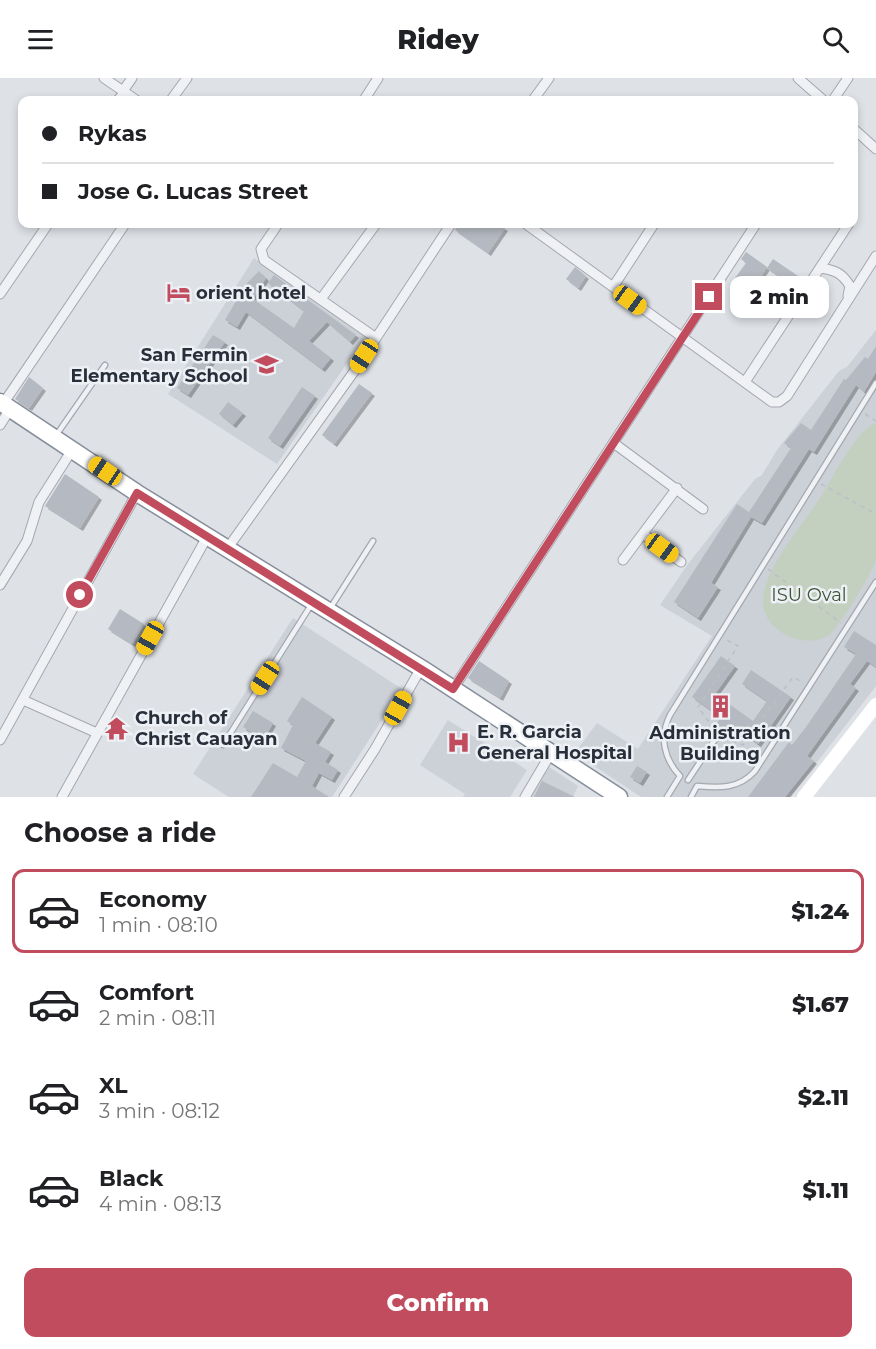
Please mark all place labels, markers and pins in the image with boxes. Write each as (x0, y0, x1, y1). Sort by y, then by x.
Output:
hotel icon: orient hotel (165, 280, 191, 306)
place label: orient hotel (196, 282, 306, 304)
place label: San Fermin Elementary School (71, 344, 248, 387)
school or university icon: San Fermin Elementary School (253, 352, 279, 378)
building icon: Administration Building (707, 694, 733, 720)
place label: Church of Christ Cauayan (135, 707, 277, 750)
temple icon: Church of Christ Cauayan (104, 715, 130, 741)
place label: E. R. Garcia General Hospital (477, 721, 633, 764)
place label: Administration Building (648, 722, 791, 765)
hospital icon: E. R. Garcia General Hospital (446, 729, 472, 755)

